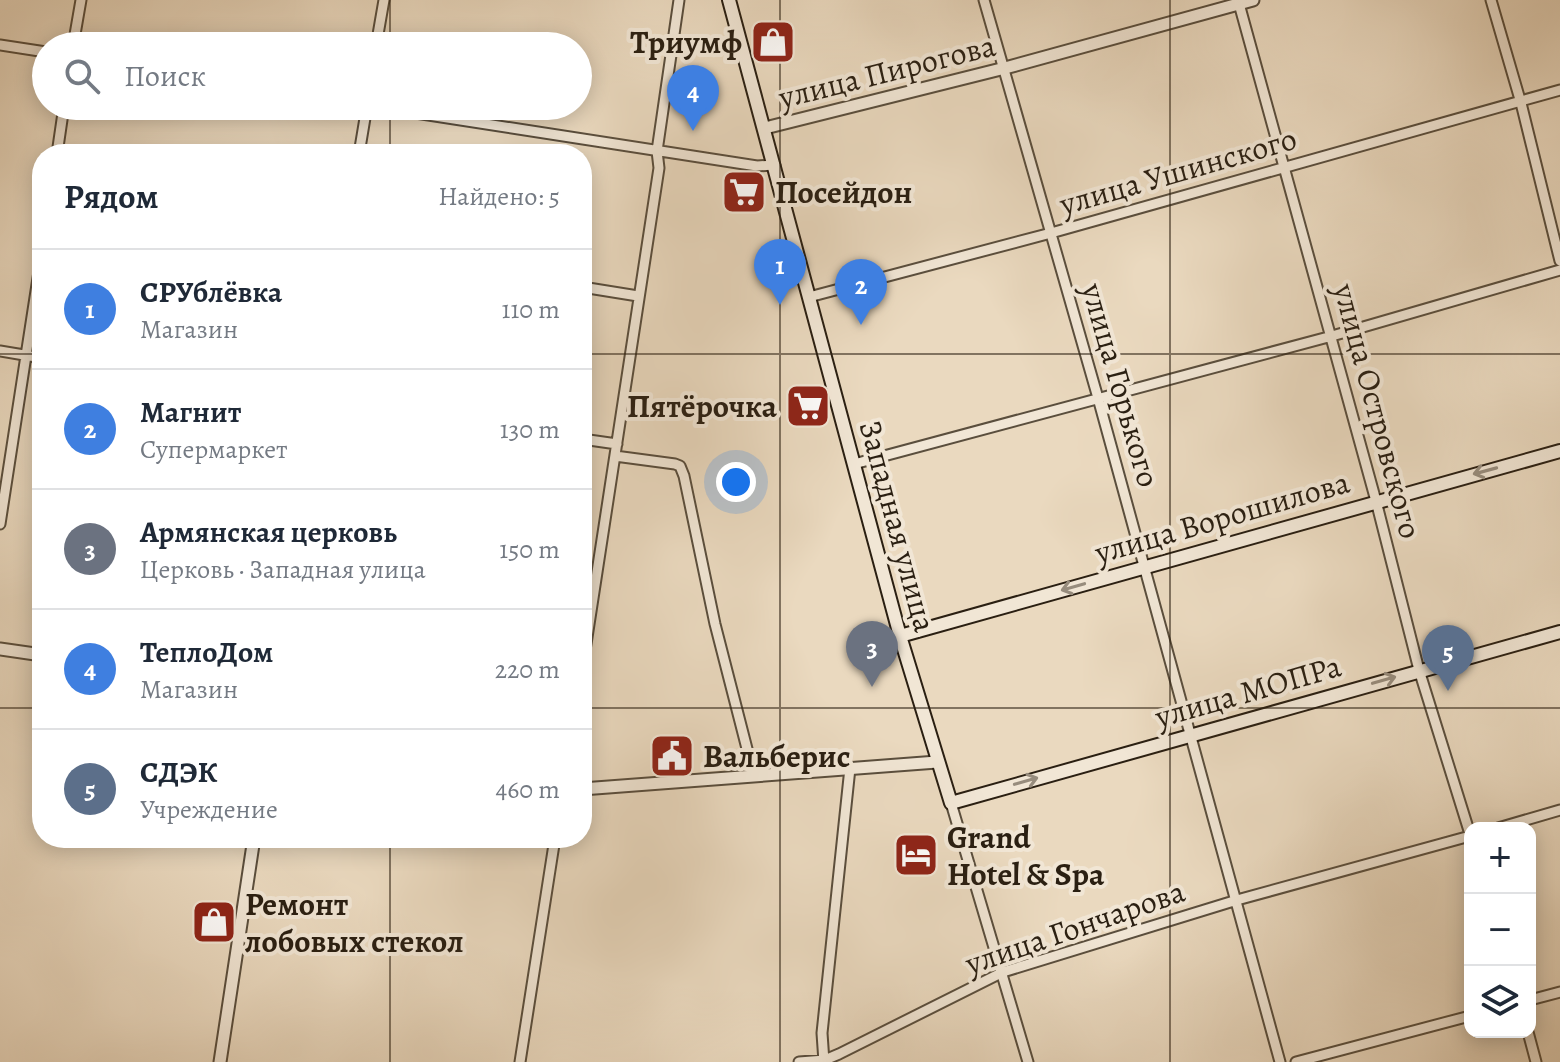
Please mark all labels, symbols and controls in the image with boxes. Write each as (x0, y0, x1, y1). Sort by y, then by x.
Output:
shop icon: Триумф (749, 18, 797, 66)
place label: Триумф (630, 20, 742, 64)
street label: улица Пирогова (773, 23, 1000, 119)
search box (32, 32, 592, 120)
icon: search (60, 54, 104, 98)
text: Поиск (124, 56, 206, 96)
pin: 4 (667, 65, 719, 131)
street label: улица Ушинского (1054, 116, 1302, 226)
supermarket icon: Посейдон (720, 168, 768, 216)
place label: Посейдон (775, 170, 912, 214)
text: Рядом (64, 173, 158, 220)
text: Найдено: 5 (438, 179, 560, 214)
pin: 1 (754, 239, 806, 305)
pin: 2 (835, 259, 887, 325)
text: СРУблёвка (140, 272, 282, 312)
street label: улица Горького (1071, 277, 1171, 492)
street label: улица Островского (1323, 278, 1433, 543)
text: 1 (85, 292, 95, 327)
text: 110 m (502, 292, 560, 327)
text: Магазин (140, 312, 238, 347)
supermarket icon: Пятёрочка (784, 382, 832, 430)
place label: Пятёрочка (627, 384, 778, 428)
text: Магнит (140, 392, 241, 432)
text: 2 (84, 412, 96, 447)
text: 130 m (500, 412, 560, 447)
street label: Западная улица (849, 415, 947, 637)
text: Супермаркет (140, 432, 288, 467)
street label: улица Ворошилова (1089, 460, 1355, 575)
your location (716, 462, 756, 502)
one-way arrow (1472, 465, 1498, 480)
text: Армянская церковь (140, 512, 397, 552)
text: 3 (84, 532, 96, 567)
text: 150 m (499, 532, 560, 567)
text: Церковь · Западная улица (140, 552, 426, 587)
one-way arrow (1060, 580, 1086, 595)
pin: 3 (846, 621, 898, 687)
pin: 5 (1422, 625, 1474, 691)
text: ТеплоДом (140, 632, 273, 672)
street label: улица МОПРа (1149, 643, 1346, 739)
text: 4 (84, 652, 96, 687)
text: 220 m (495, 652, 560, 687)
text: Магазин (140, 672, 238, 707)
one-way arrow (1370, 672, 1396, 687)
public building icon: Вальберис (648, 732, 696, 780)
place label: Вальберис (703, 734, 851, 778)
text: СДЭК (140, 752, 218, 792)
text: 5 (84, 772, 96, 807)
text: 460 m (496, 772, 560, 807)
one-way arrow (1012, 773, 1038, 788)
text: Учреждение (140, 792, 278, 827)
place label: Grand Hotel & Spa (947, 815, 1105, 896)
map controls (1464, 822, 1536, 1038)
button: + (1464, 822, 1536, 894)
hotel icon: Grand Hotel & Spa (892, 831, 940, 879)
street label: улица Гончарова (958, 869, 1191, 985)
place label: Ремонт лобовых стекол (244, 882, 464, 963)
button: − (1464, 894, 1536, 966)
shop icon: Ремонт лобовых стекол (190, 898, 238, 946)
button: layers (1464, 966, 1536, 1038)

